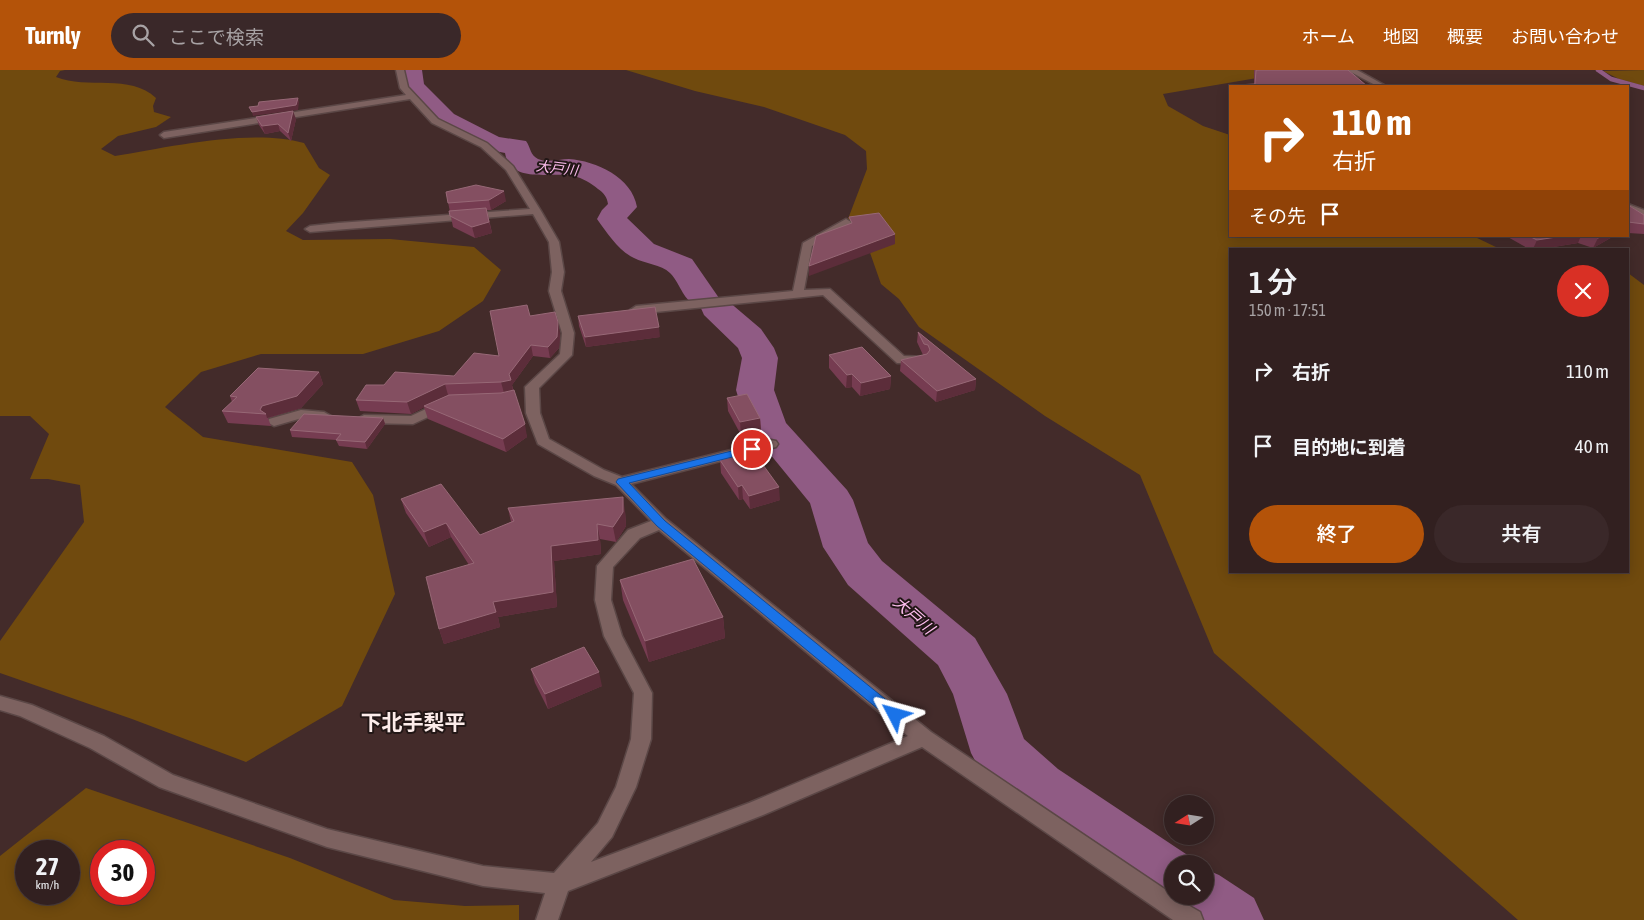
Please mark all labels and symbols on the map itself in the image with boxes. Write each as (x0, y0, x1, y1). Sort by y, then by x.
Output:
water label: 大戸川 (535, 158, 581, 179)
pin (731, 428, 773, 470)
water label: 大戸川 (890, 592, 940, 639)
position arrow (868, 688, 920, 740)
district label: 下北手梨平 (361, 710, 466, 734)
north arrow (1164, 795, 1214, 845)
speed limit sign: 30 (90, 840, 155, 905)

